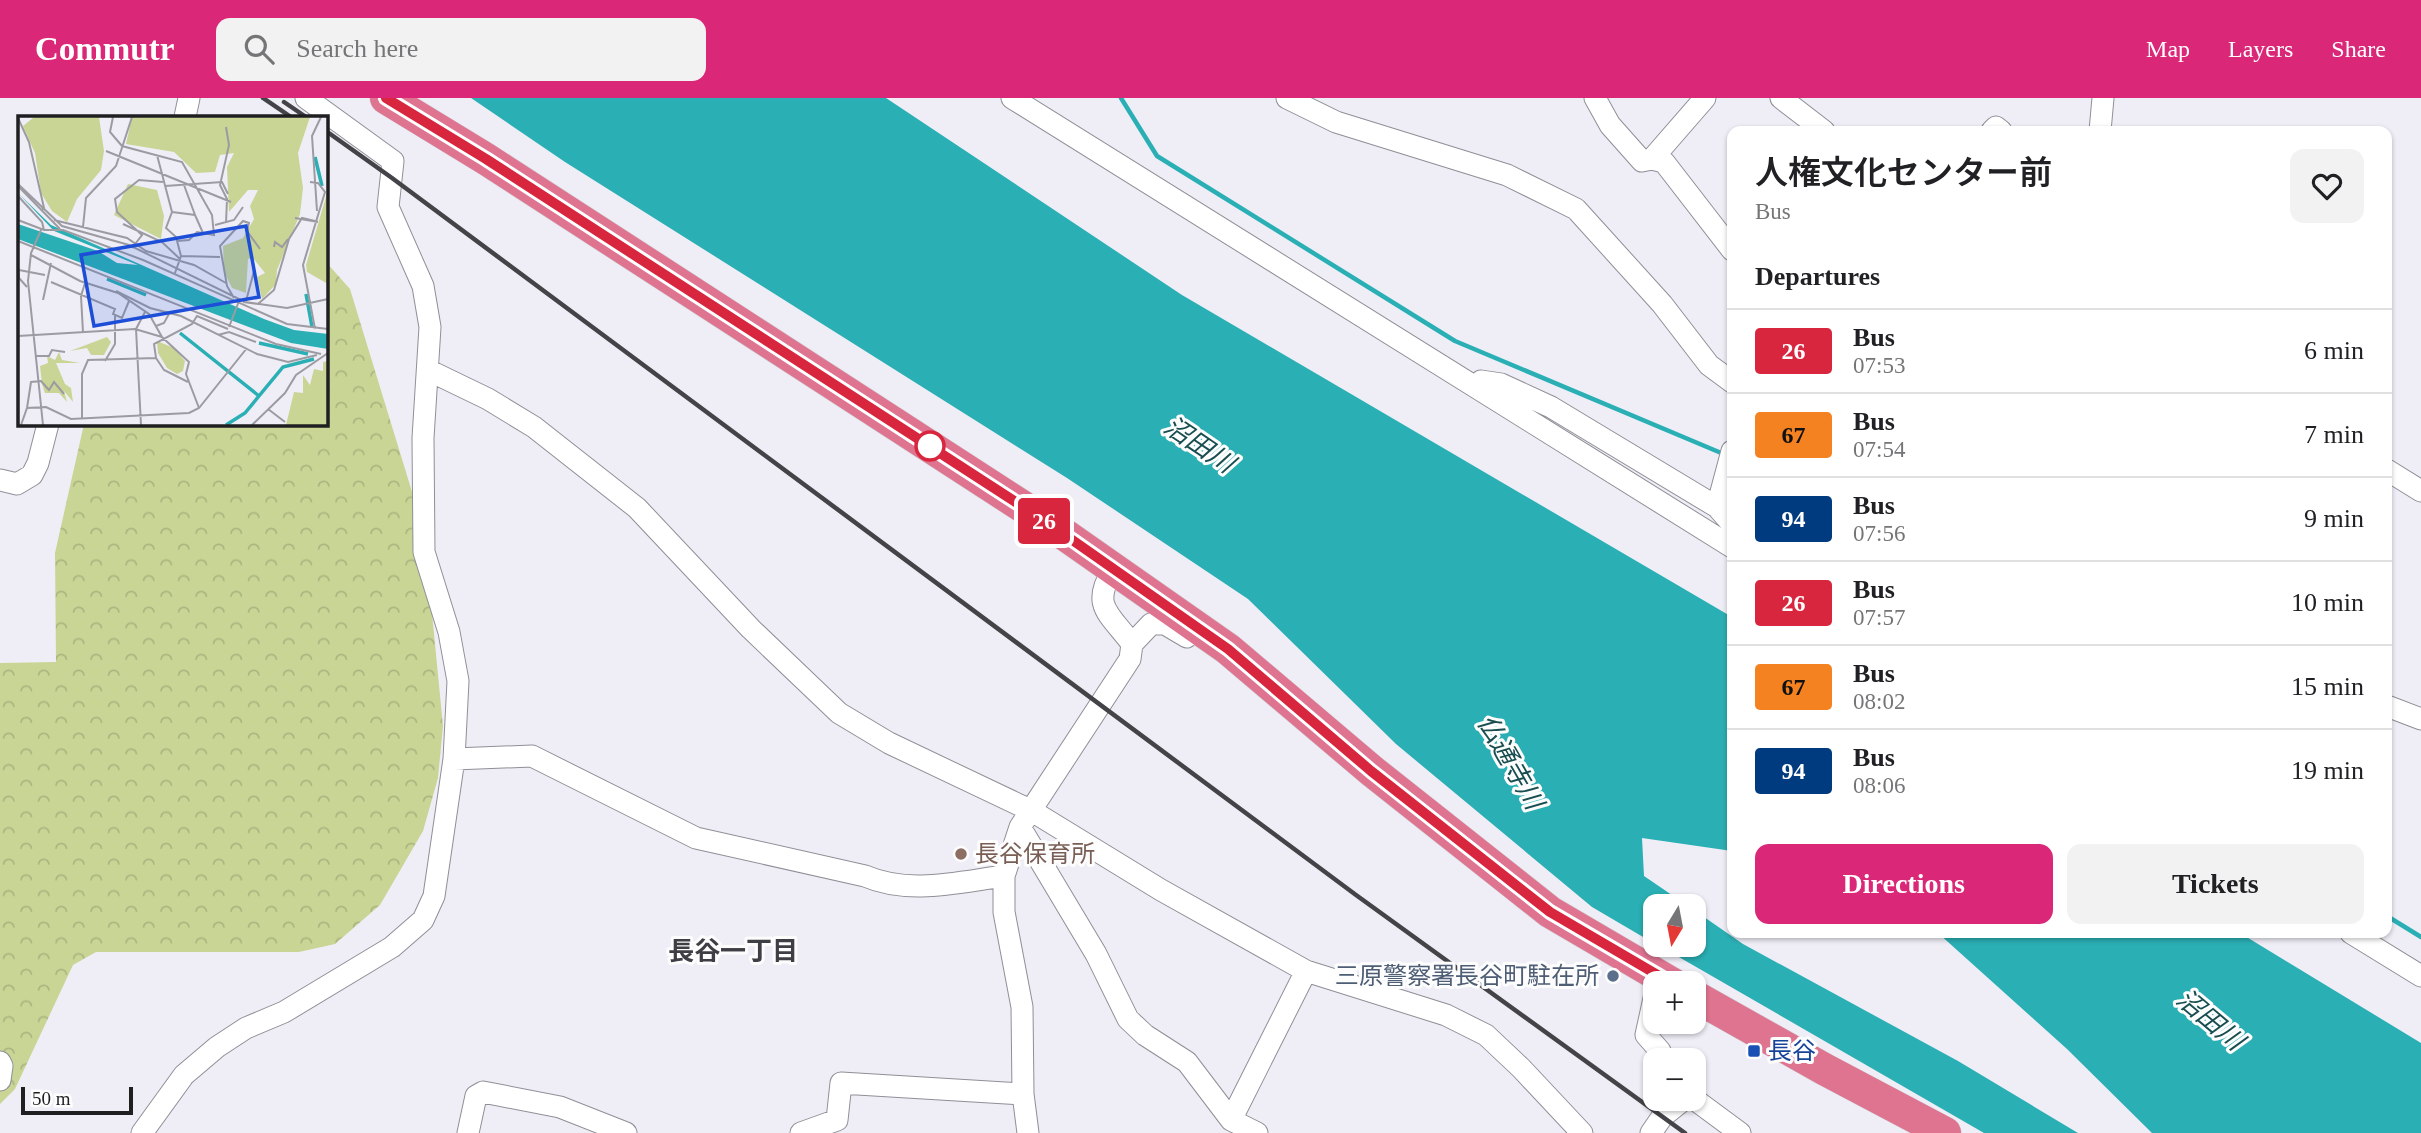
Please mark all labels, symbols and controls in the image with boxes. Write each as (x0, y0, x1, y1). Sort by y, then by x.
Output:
search box (216, 18, 706, 81)
icon: search (240, 30, 278, 68)
text: Commutr (35, 31, 174, 67)
text: Search here (296, 34, 418, 63)
text: Map (2146, 36, 2190, 62)
text: Layers (2228, 36, 2293, 62)
text: Share (2331, 36, 2386, 62)
inset map (18, 116, 327, 425)
button: heart (2290, 149, 2364, 223)
text: 人権文化センター前 (1755, 155, 2052, 191)
text: Bus (1755, 199, 1791, 224)
text: Departures (1755, 262, 1880, 291)
text: Bus (1853, 323, 1895, 352)
text: 6 min (2304, 336, 2364, 365)
text: 26 (1782, 338, 1806, 364)
text: 07:53 (1853, 353, 1905, 378)
text: Bus (1853, 407, 1895, 436)
water label: 沼田川 (1159, 411, 1242, 481)
text: 7 min (2304, 420, 2364, 449)
text: 67 (1782, 422, 1806, 448)
unlabelled marker (915, 431, 945, 461)
text: 07:54 (1853, 437, 1905, 462)
text: Bus (1853, 491, 1895, 520)
line badge: 26 (1012, 498, 1076, 544)
text: 9 min (2304, 504, 2364, 533)
text: 94 (1782, 506, 1806, 532)
text: 26 (1032, 508, 1056, 534)
text: 07:56 (1853, 521, 1905, 546)
text: Bus (1853, 575, 1895, 604)
text: 10 min (2291, 588, 2364, 617)
text: 26 (1782, 590, 1806, 616)
text: 07:57 (1853, 605, 1905, 630)
text: Bus (1853, 659, 1895, 688)
text: 15 min (2291, 672, 2364, 701)
text: 67 (1782, 674, 1806, 700)
text: 08:02 (1853, 689, 1905, 714)
water label: 仏通寺川 (1471, 710, 1550, 817)
text: Bus (1853, 743, 1895, 772)
text: 19 min (2291, 756, 2364, 785)
text: 94 (1782, 758, 1806, 784)
text: 08:06 (1853, 773, 1905, 798)
place label: 長谷保育所 (975, 841, 1095, 867)
button: Directions (1755, 844, 2053, 924)
button: Tickets (2067, 844, 2364, 924)
marker: 長谷保育所 (953, 846, 969, 862)
north arrow (1643, 894, 1706, 957)
map controls (1643, 894, 1706, 1111)
district label: 長谷一丁目 (668, 937, 798, 966)
place label: 三原警察署長谷町駐在所 (1335, 963, 1599, 989)
marker: 三原警察署長谷町駐在所 (1605, 968, 1621, 984)
button: + (1643, 971, 1706, 1034)
water label: 沼田川 (2171, 984, 2251, 1058)
place label: 長谷 (1768, 1038, 1816, 1064)
marker: 長谷 (1746, 1043, 1762, 1059)
button: − (1643, 1048, 1706, 1111)
scale bar (21, 1084, 133, 1116)
text: 50 m (32, 1088, 71, 1109)

